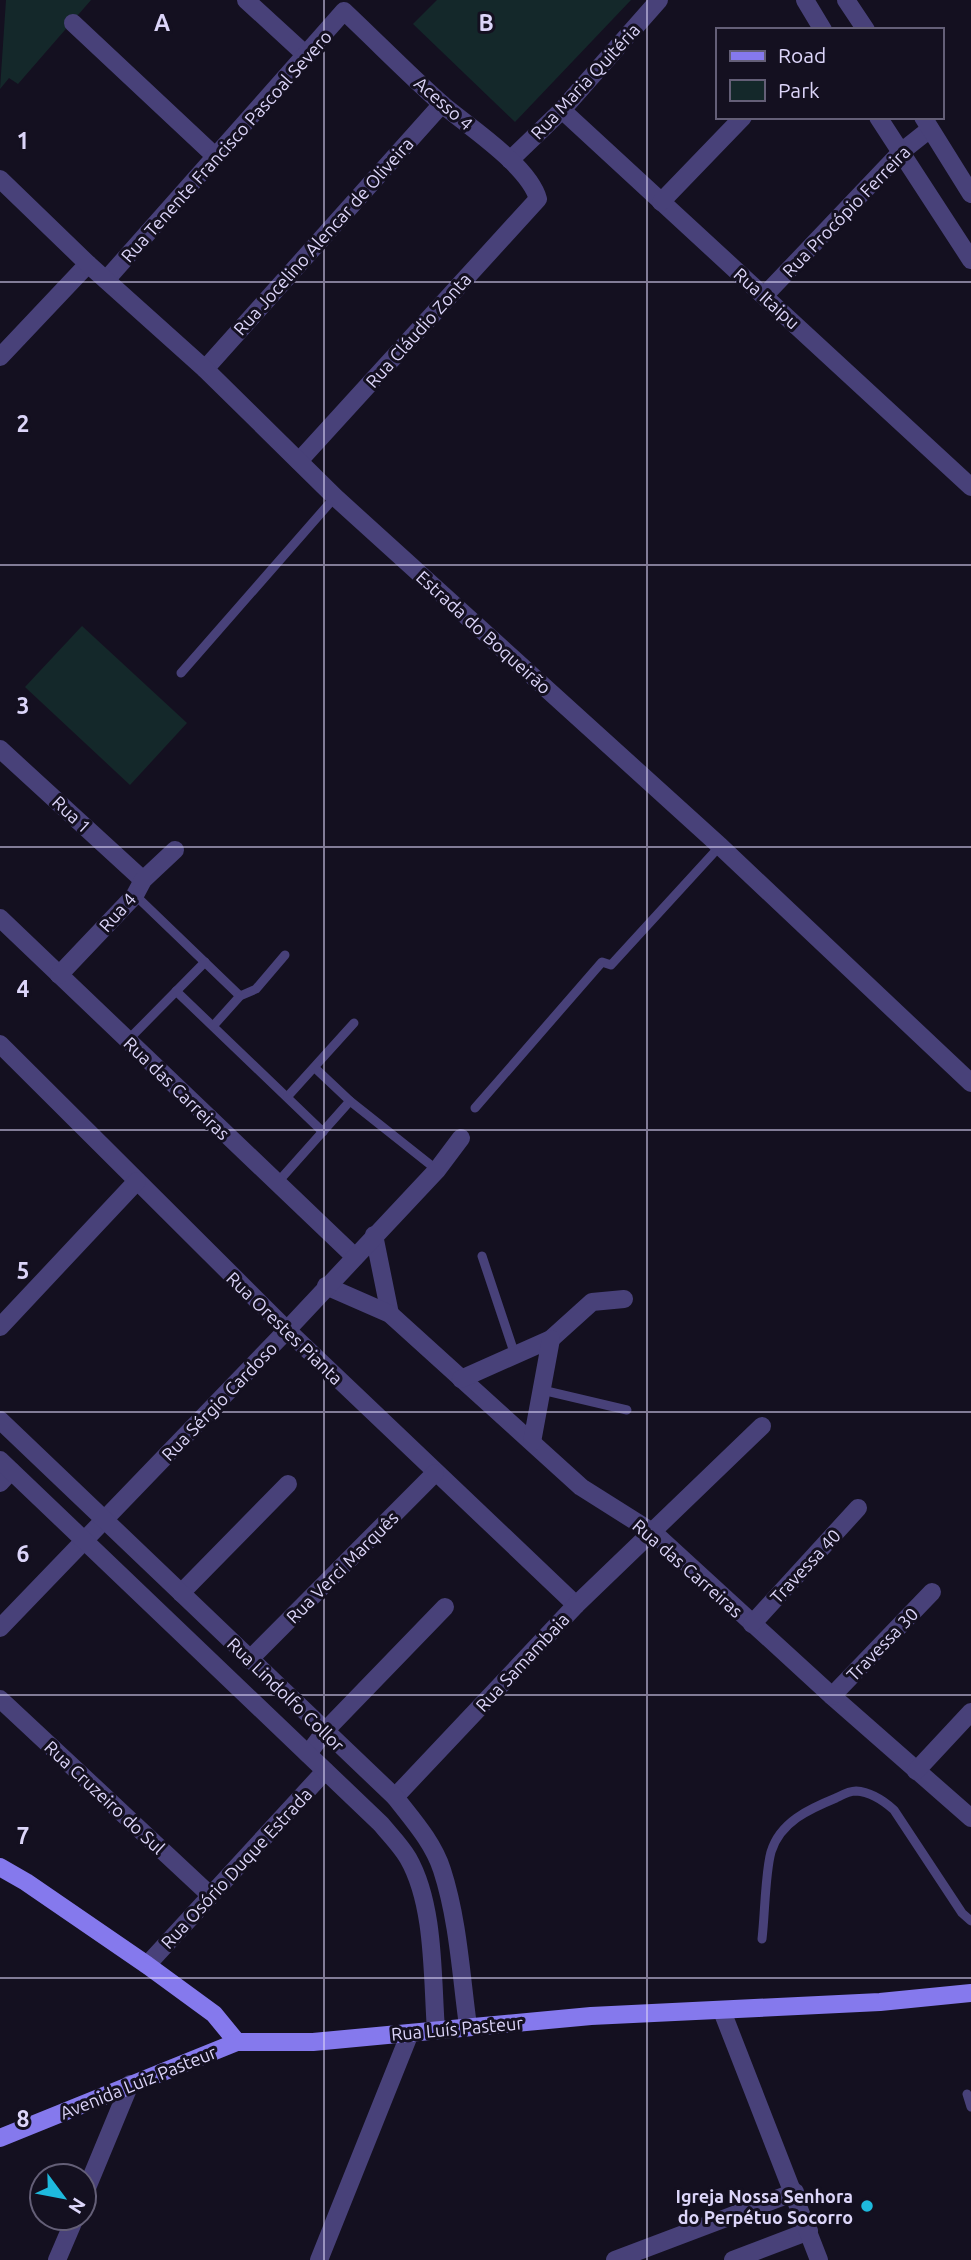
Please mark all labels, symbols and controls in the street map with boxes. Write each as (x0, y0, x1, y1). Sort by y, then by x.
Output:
text: A (154, 10, 170, 35)
text: B (478, 10, 494, 35)
street label: Rua Maria Quitéria (526, 19, 644, 143)
street label: Rua Tenente Francisco Pascoal Severo (117, 26, 335, 266)
legend (716, 28, 943, 119)
text: Road (778, 43, 826, 67)
street label: Acesso 4 (411, 72, 477, 134)
text: Park (778, 78, 820, 102)
text: 1 (17, 128, 29, 153)
street label: Rua Jocelino Alencar de Oliveira (229, 133, 417, 339)
street label: Rua Procópio Ferreira (778, 141, 914, 281)
street label: Rua Itaipu (730, 263, 804, 333)
street label: Rua Cláudio Zonta (361, 269, 475, 391)
text: 2 (17, 411, 29, 436)
street label: Estrada do Boqueirão (413, 566, 555, 698)
text: 3 (17, 693, 29, 718)
street label: Rua 1 (49, 791, 95, 837)
street label: Rua 4 (95, 889, 139, 935)
text: 4 (17, 976, 30, 1001)
street label: Rua das Carreiras (120, 1033, 234, 1143)
text: 5 (17, 1258, 29, 1283)
street label: Rua Orestes Pianta (223, 1268, 347, 1388)
street label: Rua Sérgio Cardoso (157, 1338, 281, 1464)
street label: Rua Verci Marquês (282, 1507, 402, 1627)
street label: Rua das Carreiras (629, 1515, 747, 1621)
street label: Travessa 40 (766, 1525, 844, 1607)
text: 6 (17, 1541, 30, 1566)
street label: Travessa 30 (842, 1603, 922, 1685)
street label: Rua Samambaia (471, 1609, 573, 1715)
street label: Rua Lindolfo Collor (224, 1633, 349, 1755)
street label: Rua Cruzeiro do Sul (41, 1736, 169, 1858)
street label: Rua Osório Duque Estrada (156, 1784, 316, 1952)
text: 7 (17, 1823, 29, 1848)
street label: Rua Luís Pasteur (390, 2012, 524, 2044)
street label: Avenida Luiz Pasteur (57, 2041, 219, 2122)
text: 8 (17, 2106, 29, 2131)
north arrow (28, 2162, 98, 2232)
place label: Igreja Nossa Senhora do Perpétuo Socorro (675, 2186, 853, 2227)
text: N (64, 2194, 91, 2218)
marker: Igreja Nossa Senhora do Perpétuo Socorro (859, 2198, 875, 2214)

